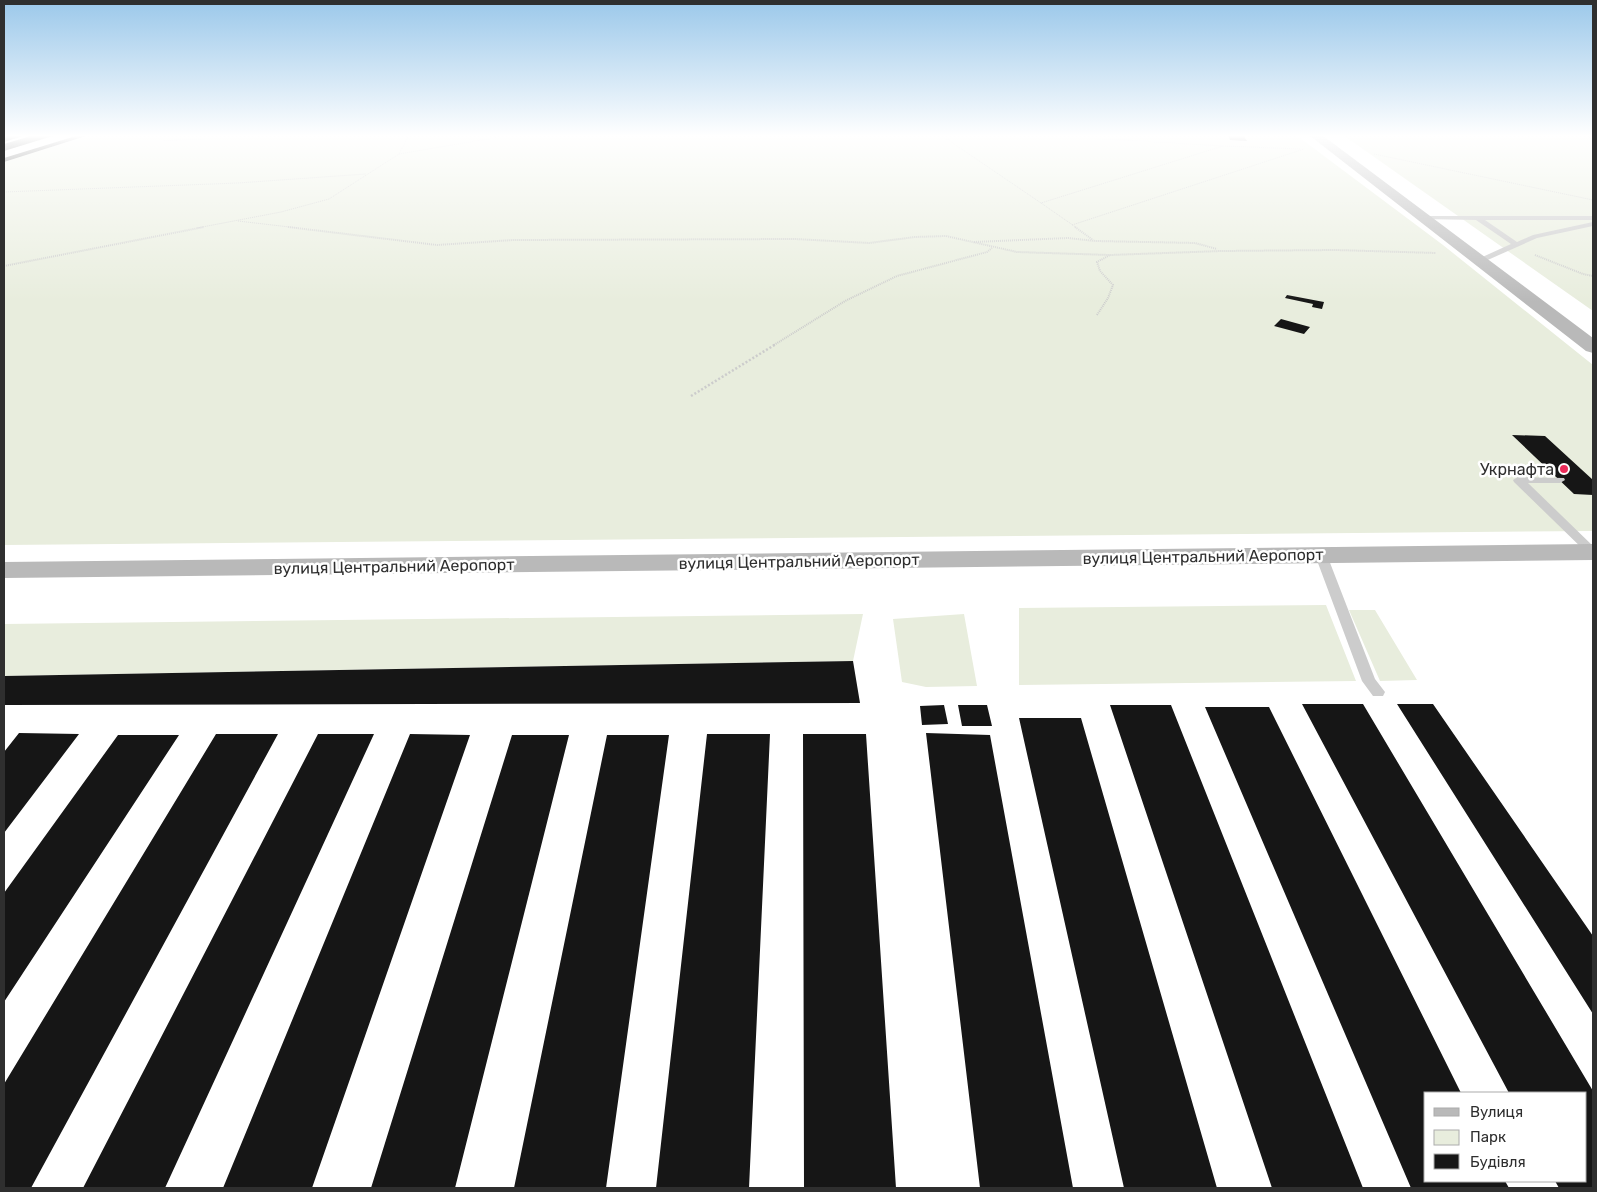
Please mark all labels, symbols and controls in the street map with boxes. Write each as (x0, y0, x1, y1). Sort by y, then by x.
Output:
place label: Укрнафта (1480, 460, 1554, 479)
marker: Укрнафта (1558, 463, 1570, 475)
street label: вулиця Центральний Аеропорт (1082, 545, 1324, 568)
street label: вулиця Центральний Аеропорт (678, 550, 920, 573)
street label: вулиця Центральний Аеропорт (273, 555, 515, 578)
legend (1424, 1092, 1587, 1182)
text: Вулиця (1470, 1103, 1523, 1121)
text: Парк (1470, 1128, 1506, 1146)
text: Будівля (1470, 1153, 1526, 1171)

